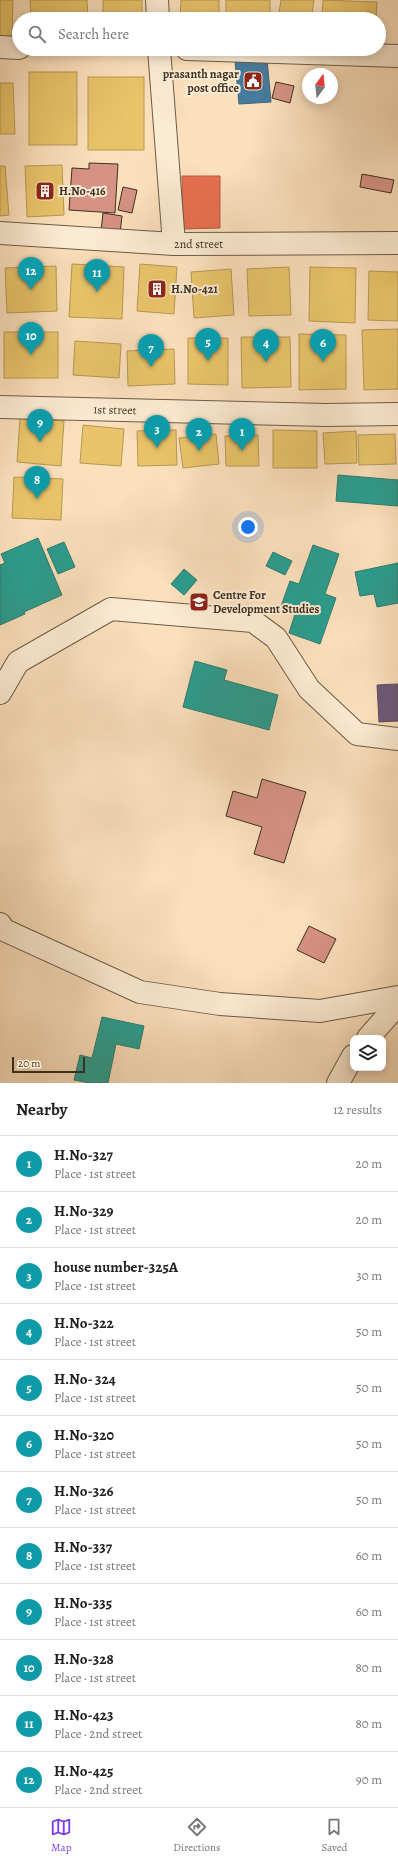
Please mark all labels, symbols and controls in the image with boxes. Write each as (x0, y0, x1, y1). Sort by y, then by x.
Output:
search box (12, 12, 386, 56)
icon: search (26, 23, 48, 45)
text: Search here (58, 24, 129, 44)
place label: prasanth nagar post office (163, 66, 239, 96)
north arrow (302, 68, 338, 104)
public building icon: prasanth nagar post office (242, 70, 264, 92)
building icon: H.No-416 (34, 180, 56, 202)
place label: H.No-416 (59, 183, 106, 199)
street label: 2nd street (174, 236, 223, 252)
pin: 12 (18, 257, 44, 290)
pin: 11 (84, 259, 110, 292)
building icon: H.No-421 (146, 278, 168, 300)
place label: H.No-421 (171, 281, 218, 297)
pin: 10 (18, 322, 44, 355)
pin: 5 (195, 328, 221, 361)
pin: 4 (253, 329, 279, 362)
pin: 6 (310, 329, 336, 362)
pin: 7 (138, 334, 164, 367)
street label: 1st street (93, 401, 137, 418)
pin: 9 (27, 409, 53, 442)
pin: 3 (144, 415, 170, 448)
pin: 2 (186, 418, 212, 451)
pin: 1 (229, 418, 255, 451)
pin: 8 (24, 466, 50, 499)
your location (238, 517, 258, 537)
place label: Centre For Development Studies (213, 587, 319, 617)
school or university icon: Centre For Development Studies (188, 591, 210, 613)
map controls (350, 1035, 386, 1071)
button: layers (350, 1035, 386, 1071)
scale bar (12, 1055, 85, 1074)
text: 20 m (18, 1056, 40, 1071)
text: Nearby (16, 1098, 67, 1121)
text: 12 results (333, 1101, 382, 1118)
text: H.No-327 (54, 1145, 113, 1165)
text: 1 (27, 1155, 31, 1172)
text: 20 m (356, 1155, 382, 1172)
text: Place · 1st street (54, 1165, 136, 1182)
text: H.No-329 (54, 1201, 113, 1221)
text: 2 (26, 1211, 32, 1228)
text: 20 m (356, 1211, 382, 1228)
text: Place · 1st street (54, 1221, 136, 1238)
text: house number-325A (54, 1257, 178, 1277)
text: 3 (26, 1267, 32, 1284)
text: 30 m (356, 1267, 382, 1284)
text: Place · 1st street (54, 1277, 136, 1294)
text: H.No-322 (54, 1313, 114, 1333)
text: 4 (26, 1323, 32, 1340)
text: 50 m (356, 1323, 382, 1340)
text: Place · 1st street (54, 1333, 136, 1350)
text: H.No- 324 (54, 1369, 116, 1389)
text: 5 (26, 1379, 32, 1396)
text: 50 m (356, 1379, 382, 1396)
text: Place · 1st street (54, 1389, 136, 1406)
text: H.No-320 (54, 1425, 114, 1445)
text: 6 (26, 1435, 32, 1452)
text: 50 m (356, 1435, 382, 1452)
text: Place · 1st street (54, 1445, 136, 1462)
text: H.No-326 (54, 1481, 113, 1501)
text: 7 (26, 1491, 32, 1508)
text: 50 m (356, 1491, 382, 1508)
text: Place · 1st street (54, 1501, 136, 1518)
text: H.No-337 (54, 1537, 112, 1557)
text: 8 (26, 1547, 32, 1564)
text: 60 m (356, 1547, 382, 1564)
text: Place · 1st street (54, 1557, 136, 1574)
text: H.No-335 (54, 1593, 112, 1613)
text: 9 (26, 1603, 32, 1620)
text: 60 m (356, 1603, 382, 1620)
text: Place · 1st street (54, 1613, 136, 1630)
text: H.No-328 (54, 1649, 114, 1669)
text: 10 (23, 1659, 35, 1676)
text: 80 m (355, 1659, 382, 1676)
text: Place · 1st street (54, 1669, 136, 1686)
text: H.No-423 (54, 1705, 114, 1725)
text: 11 (24, 1715, 34, 1732)
text: 80 m (355, 1715, 382, 1732)
text: Place · 2nd street (54, 1725, 142, 1742)
text: H.No-425 (54, 1761, 113, 1781)
text: 12 (24, 1771, 34, 1788)
text: 90 m (356, 1771, 382, 1788)
text: Place · 2nd street (54, 1781, 142, 1798)
tab: Map (50, 1816, 72, 1855)
tab: Directions (173, 1816, 221, 1855)
tab: Saved (321, 1816, 348, 1855)

